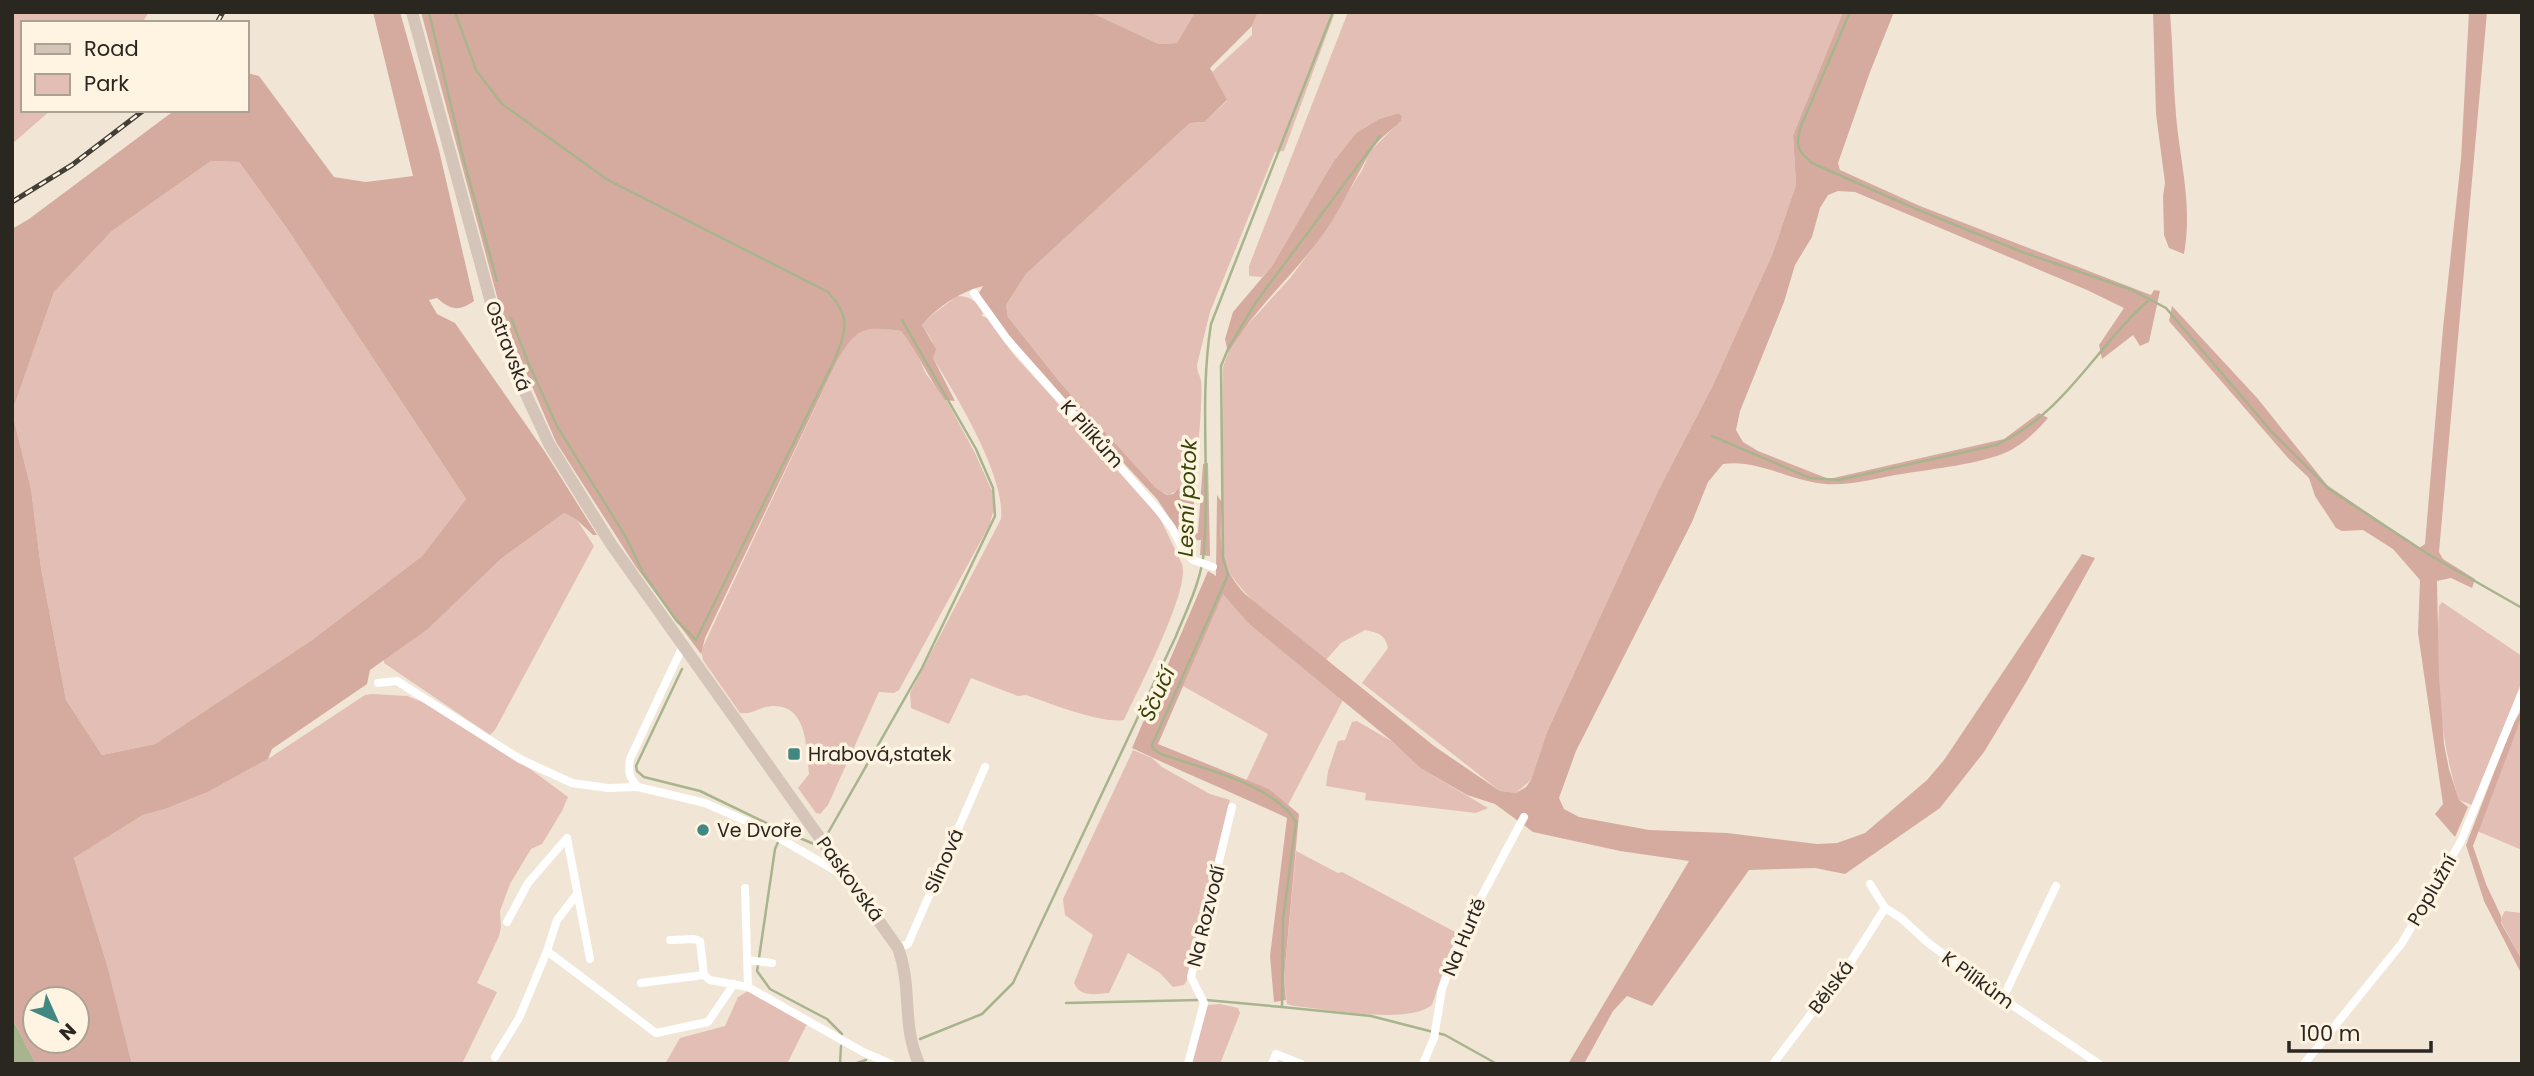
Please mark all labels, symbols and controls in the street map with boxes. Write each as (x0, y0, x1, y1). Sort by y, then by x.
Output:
legend (21, 21, 248, 112)
text: Road (84, 34, 139, 63)
text: Park (84, 69, 129, 98)
street label: Ostravská (478, 297, 538, 395)
street label: K Pilíkům (1054, 394, 1130, 474)
water label: Lesní potok (1170, 438, 1204, 557)
water label: Ščučí (1132, 661, 1182, 726)
place label: Hrabová,statek (808, 741, 952, 768)
marker: Hrabová,statek (786, 746, 802, 762)
place label: Ve Dvoře (717, 817, 802, 844)
marker: Ve Dvoře (695, 822, 711, 838)
street label: Slínová (918, 824, 970, 898)
street label: Paskovská (810, 831, 890, 927)
street label: Poplužní (2401, 849, 2463, 931)
street label: Na Rozvodí (1180, 862, 1232, 970)
street label: Na Hurtě (1435, 894, 1493, 980)
street label: K Pilíkům (1936, 945, 2020, 1015)
street label: Bělská (1802, 955, 1860, 1019)
north arrow (21, 985, 91, 1055)
scale bar (2289, 1010, 2431, 1054)
text: N (53, 1017, 82, 1046)
text: 100 m (2300, 1019, 2360, 1048)

